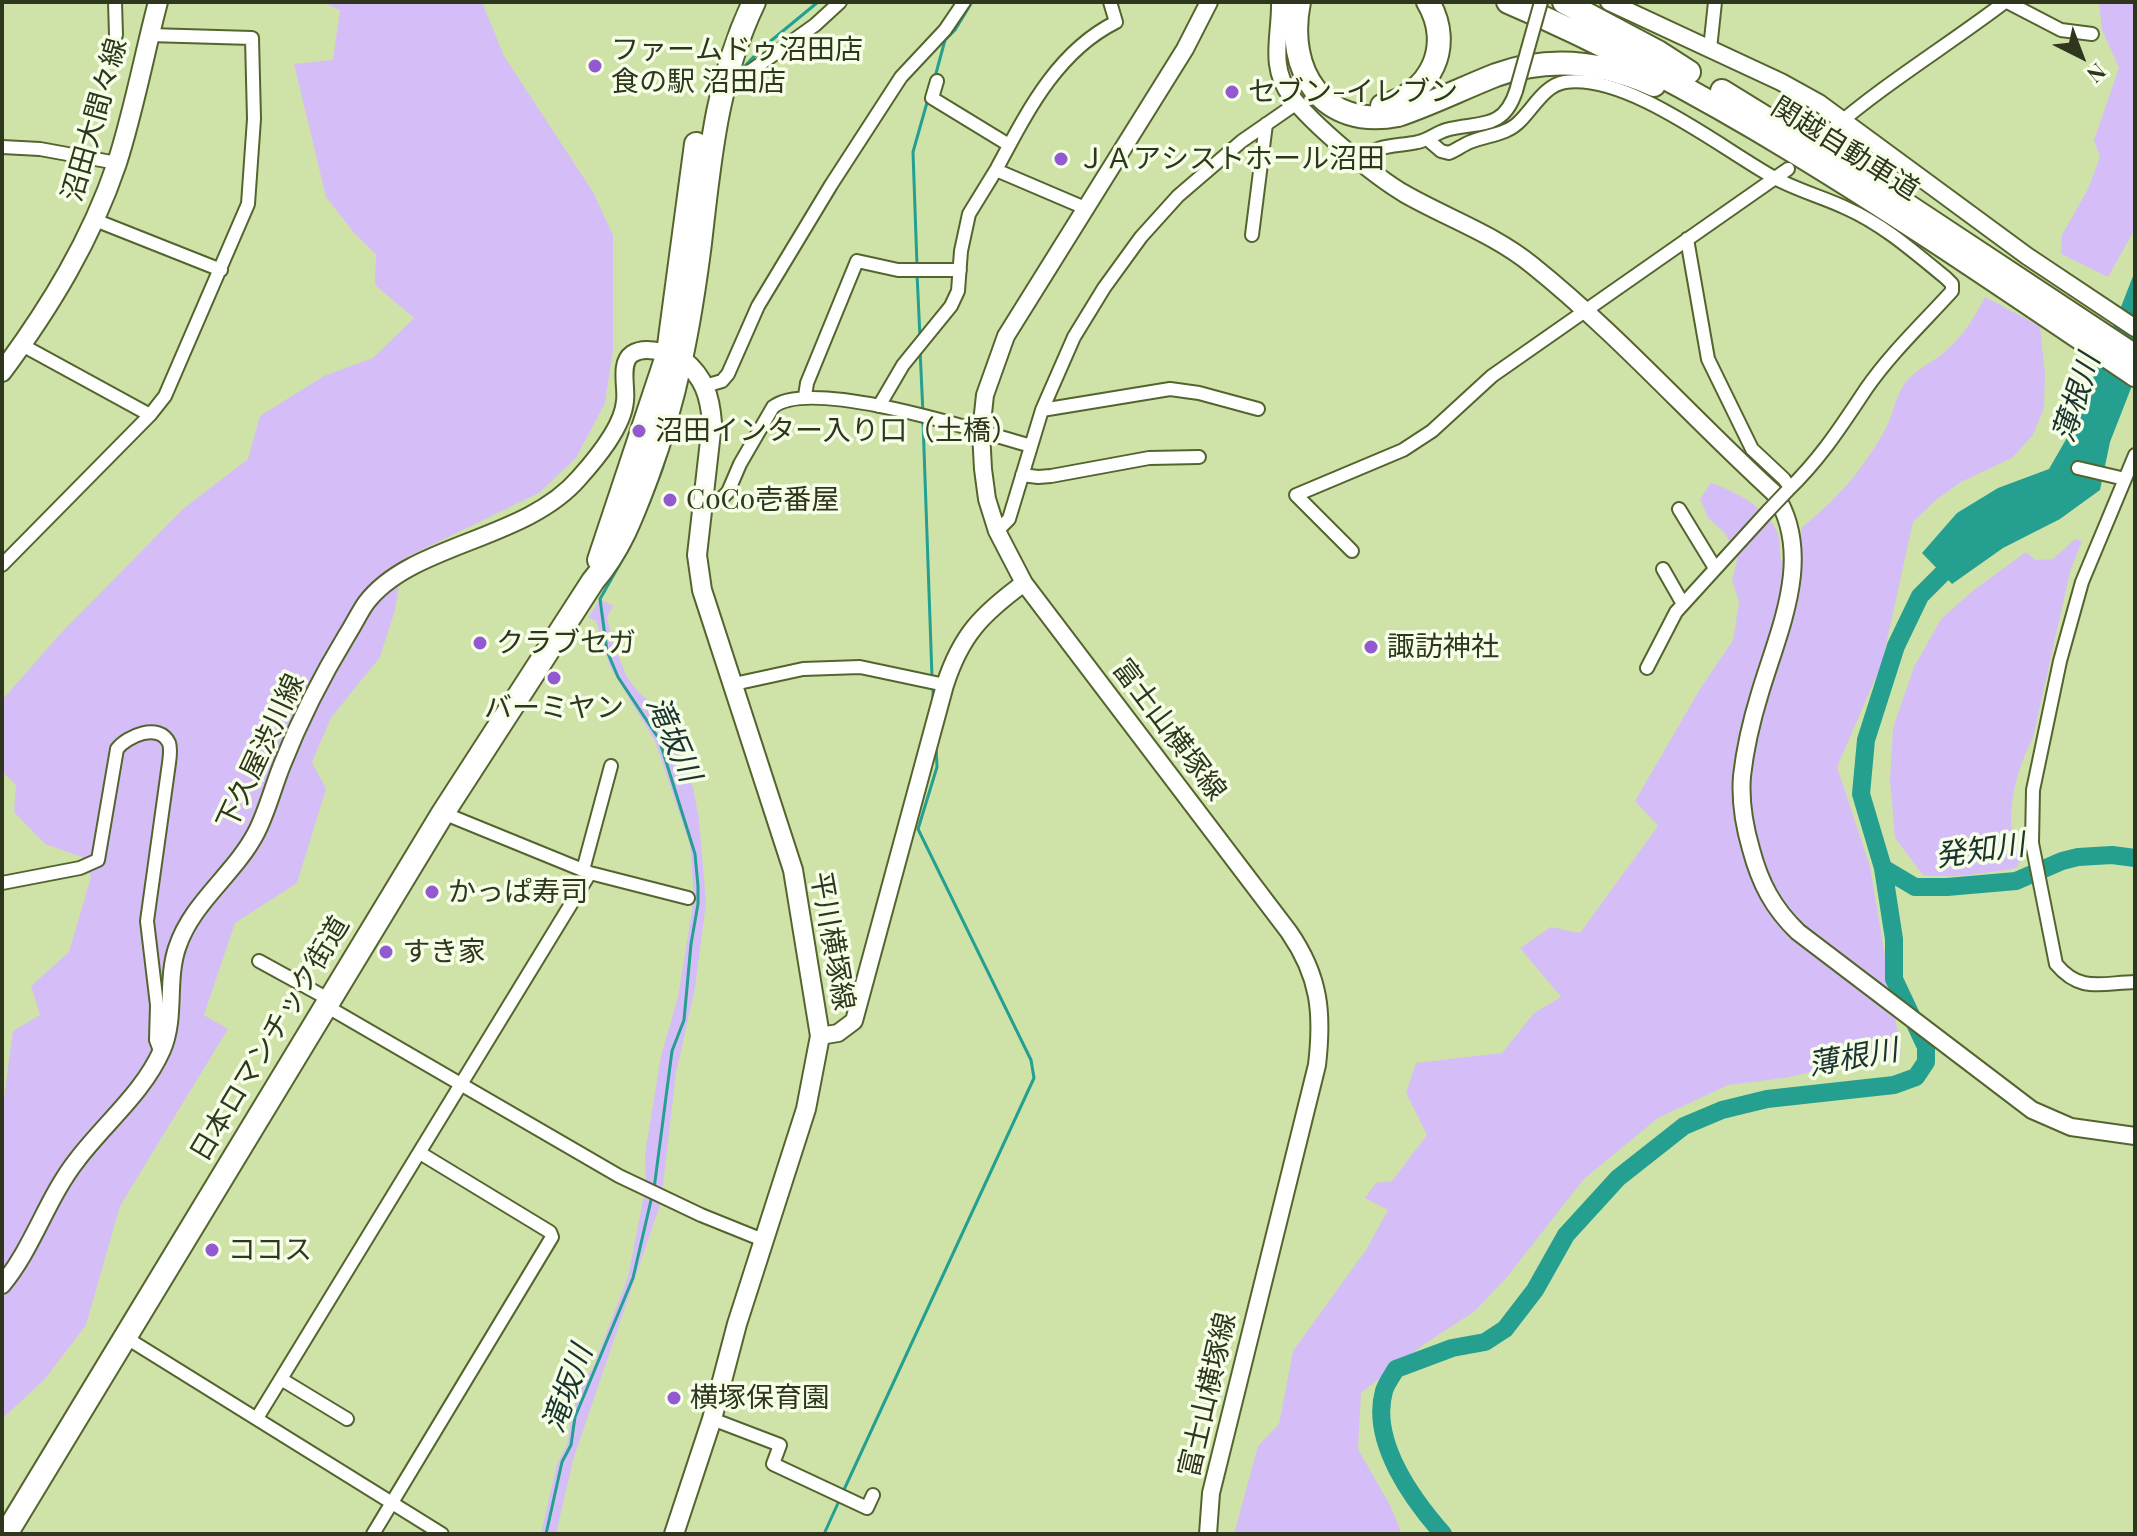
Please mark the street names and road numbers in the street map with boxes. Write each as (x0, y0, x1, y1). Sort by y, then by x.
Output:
street label: 沼田大間々線 (56, 35, 134, 205)
street label: 関越自動車道 (1765, 90, 1925, 208)
street label: 富士山横塚線 (1105, 653, 1233, 807)
street label: 下久屋渋川線 (210, 669, 312, 835)
street label: 平川横塚線 (803, 869, 861, 1013)
street label: 日本ロマンチック街道 (183, 910, 357, 1168)
street label: 富士山横塚線 (1173, 1309, 1243, 1481)

